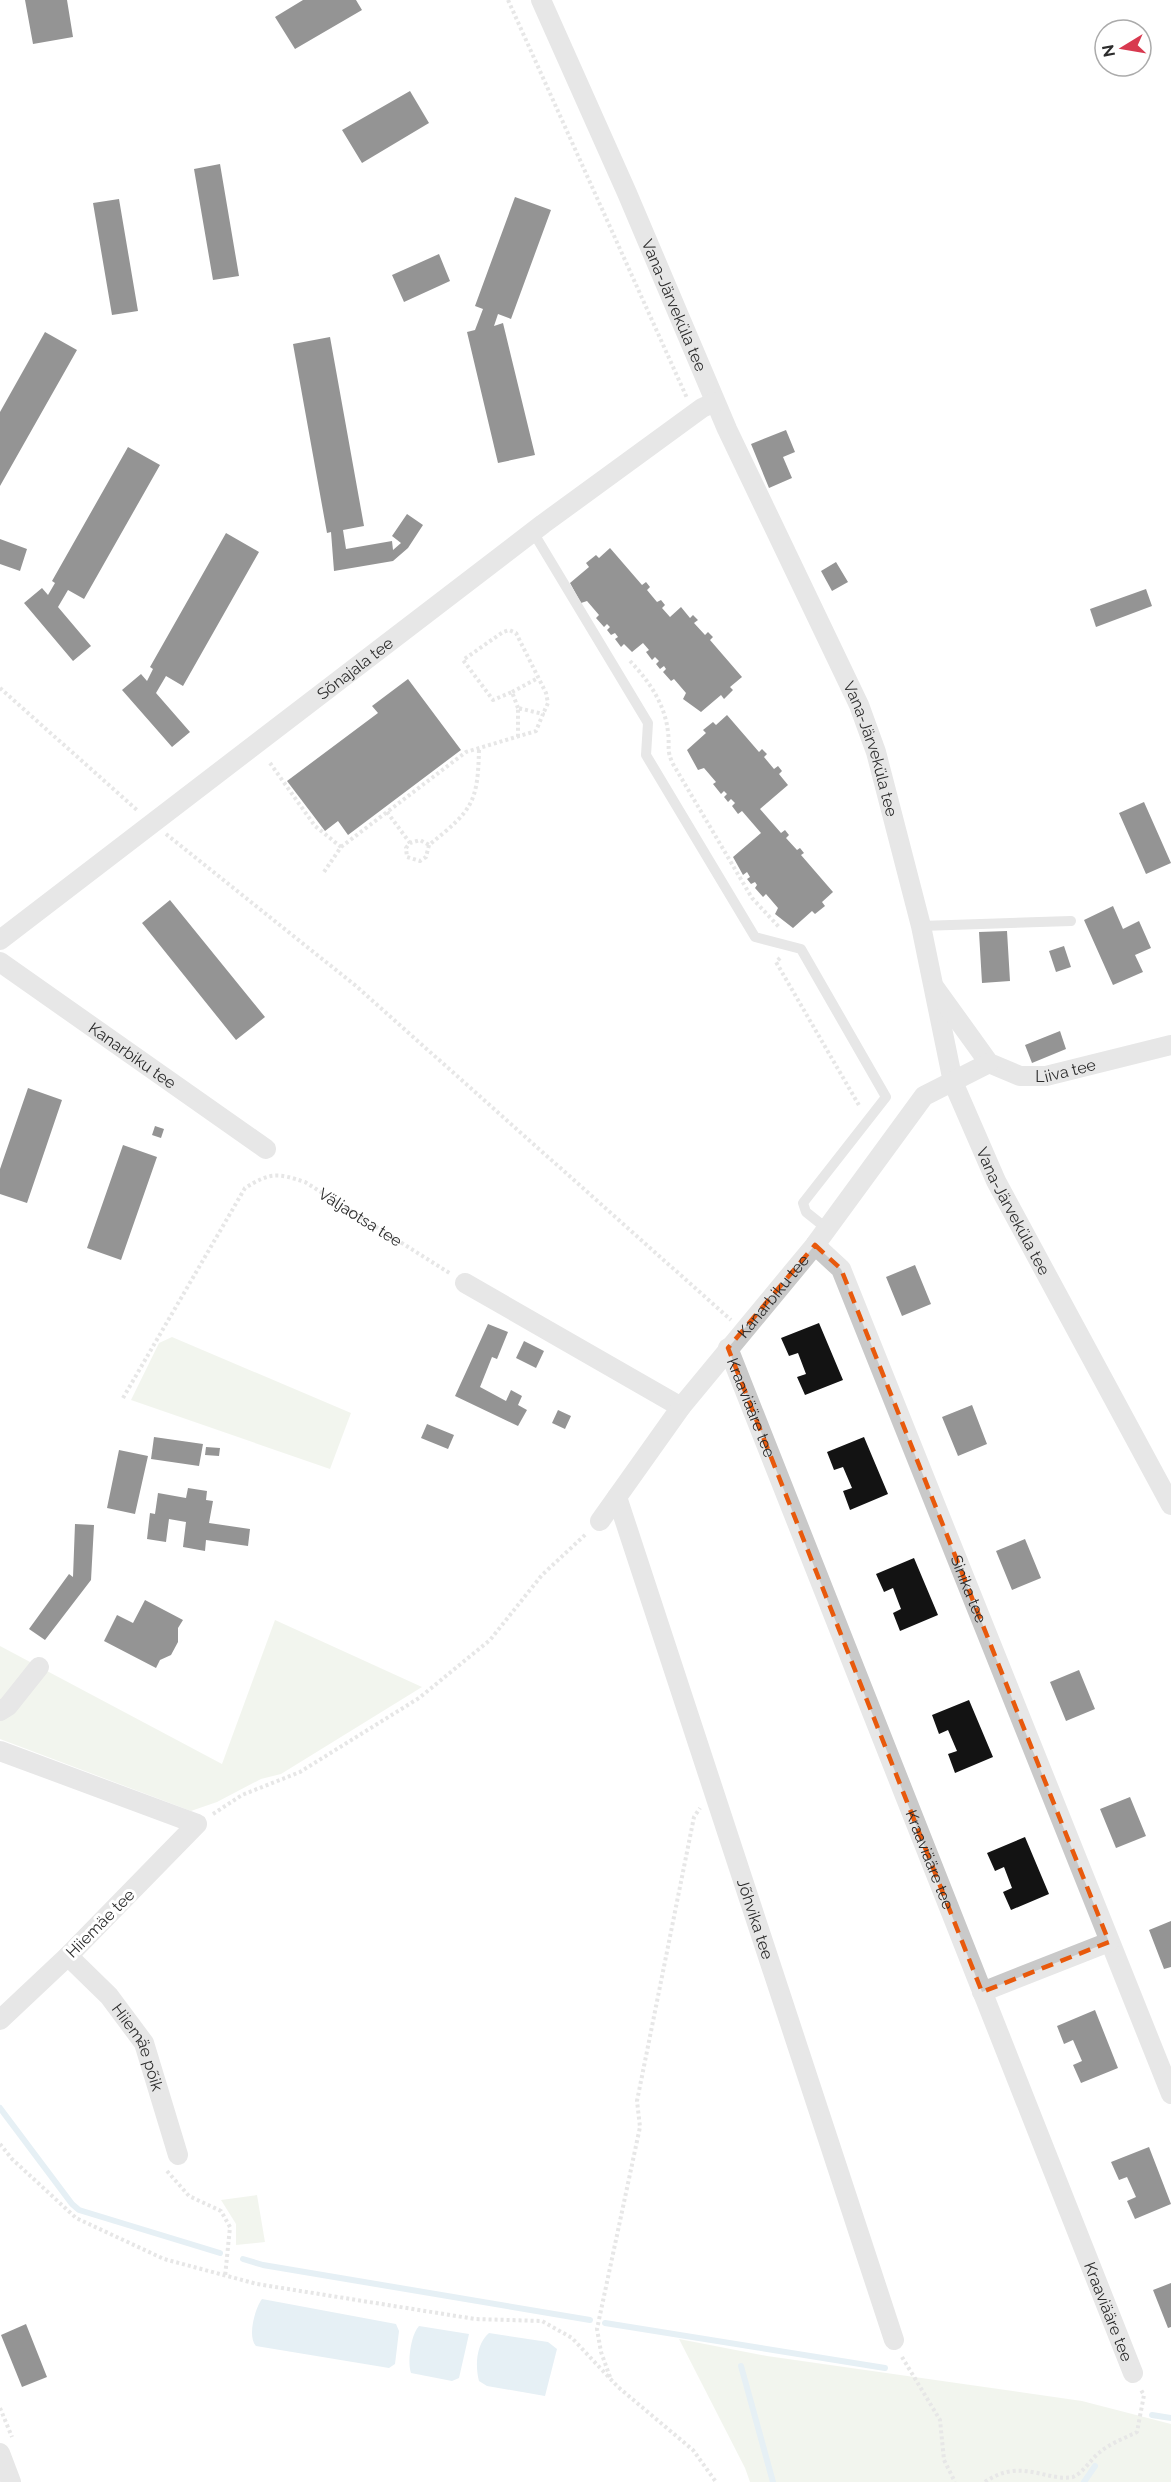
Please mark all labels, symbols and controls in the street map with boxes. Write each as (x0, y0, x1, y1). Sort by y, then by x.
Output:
north arrow (1093, 18, 1153, 78)
text: N (1098, 43, 1119, 59)
street label: Vana-Järveküla tee (638, 236, 710, 374)
street label: Sõnajala tee (313, 633, 397, 704)
street label: Vana-Järveküla tee (839, 678, 901, 819)
street label: Kanarbiku tee (85, 1018, 180, 1093)
street label: Liiva tee (1035, 1055, 1098, 1086)
street label: Vana-Järveküla tee (972, 1144, 1054, 1278)
street label: Väljaotsa tee (315, 1184, 405, 1251)
street label: Kanarbiku tee (733, 1251, 813, 1342)
street label: Kraaviääre tee (723, 1355, 779, 1460)
street label: Sinika tee (946, 1552, 991, 1626)
street label: Kraaviääre tee (901, 1807, 958, 1912)
street label: Jõhvika tee (733, 1876, 777, 1962)
street label: Hiiemäe tee (62, 1885, 139, 1962)
street label: Hiiemäe põik (108, 2000, 167, 2094)
street label: Kraaviääre tee (1080, 2259, 1136, 2364)

